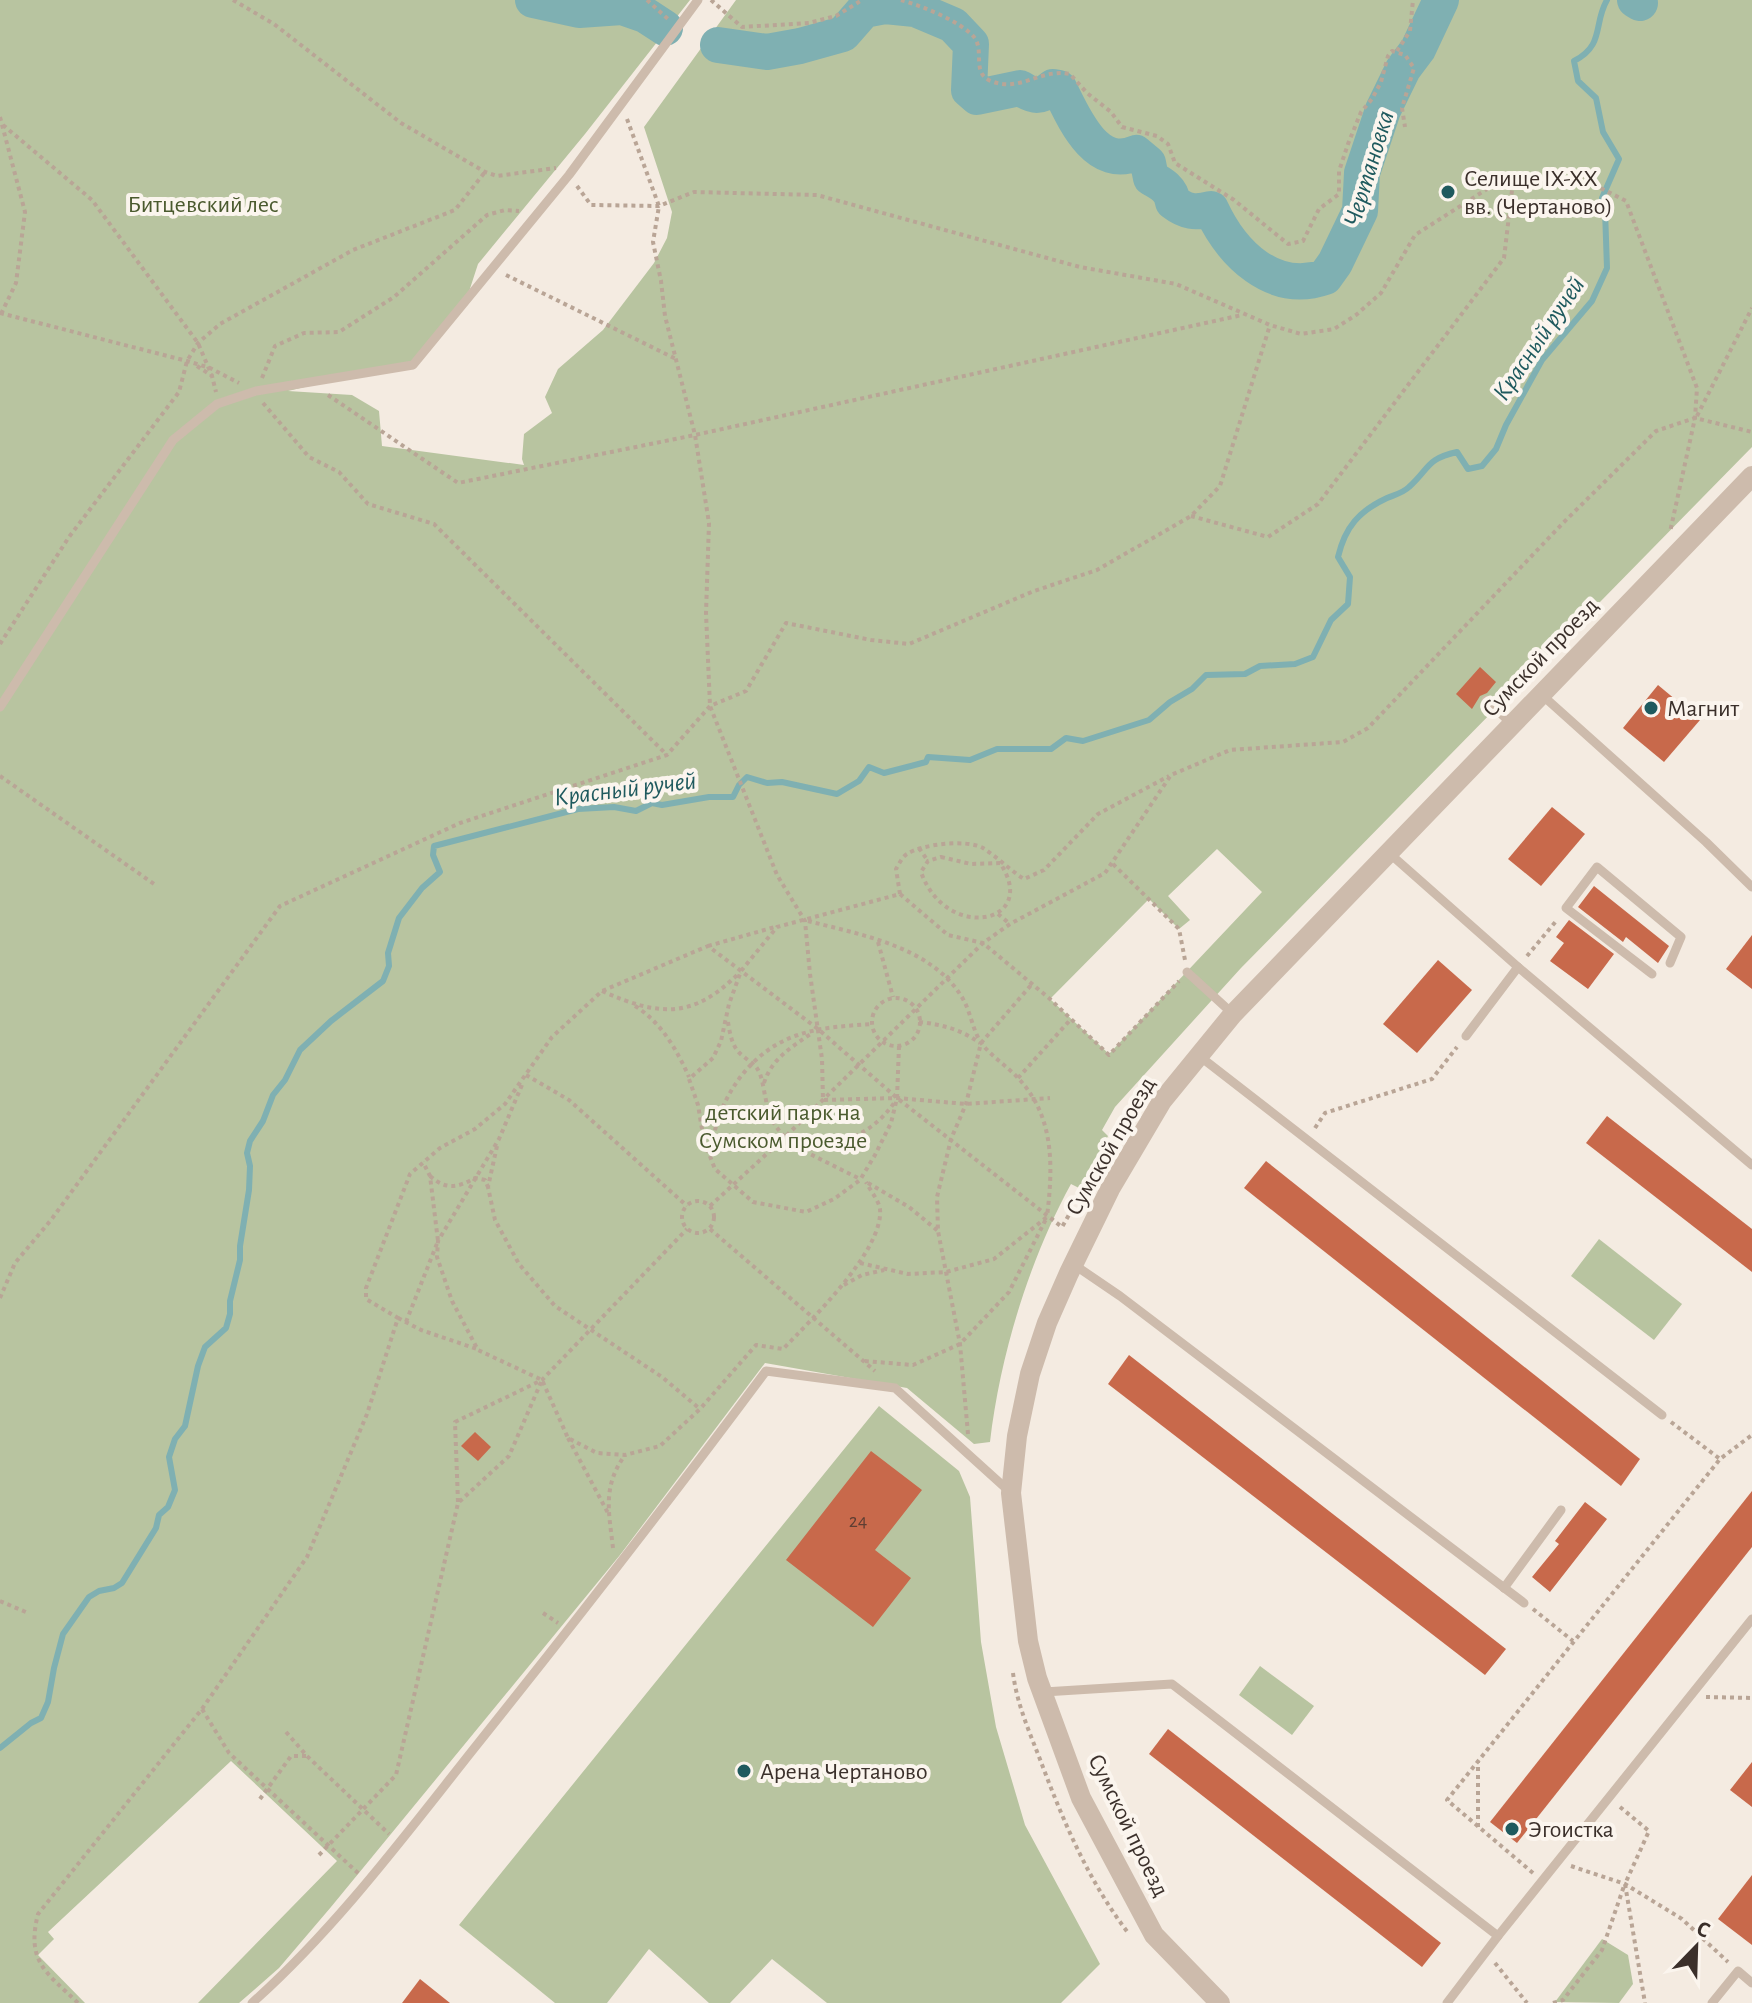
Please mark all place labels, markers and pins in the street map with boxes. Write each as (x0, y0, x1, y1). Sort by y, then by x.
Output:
place label: Селище IX-XX вв. (Чертаново) (1464, 167, 1613, 219)
marker: Селище IX-XX вв. (Чертаново) (1439, 183, 1457, 201)
place label: Магнит (1667, 697, 1739, 721)
marker: Магнит (1642, 699, 1660, 717)
place label: Арена Чертаново (760, 1760, 928, 1784)
marker: Арена Чертаново (735, 1762, 753, 1780)
place label: Эгоистка (1528, 1818, 1614, 1842)
marker: Эгоистка (1503, 1820, 1521, 1838)

